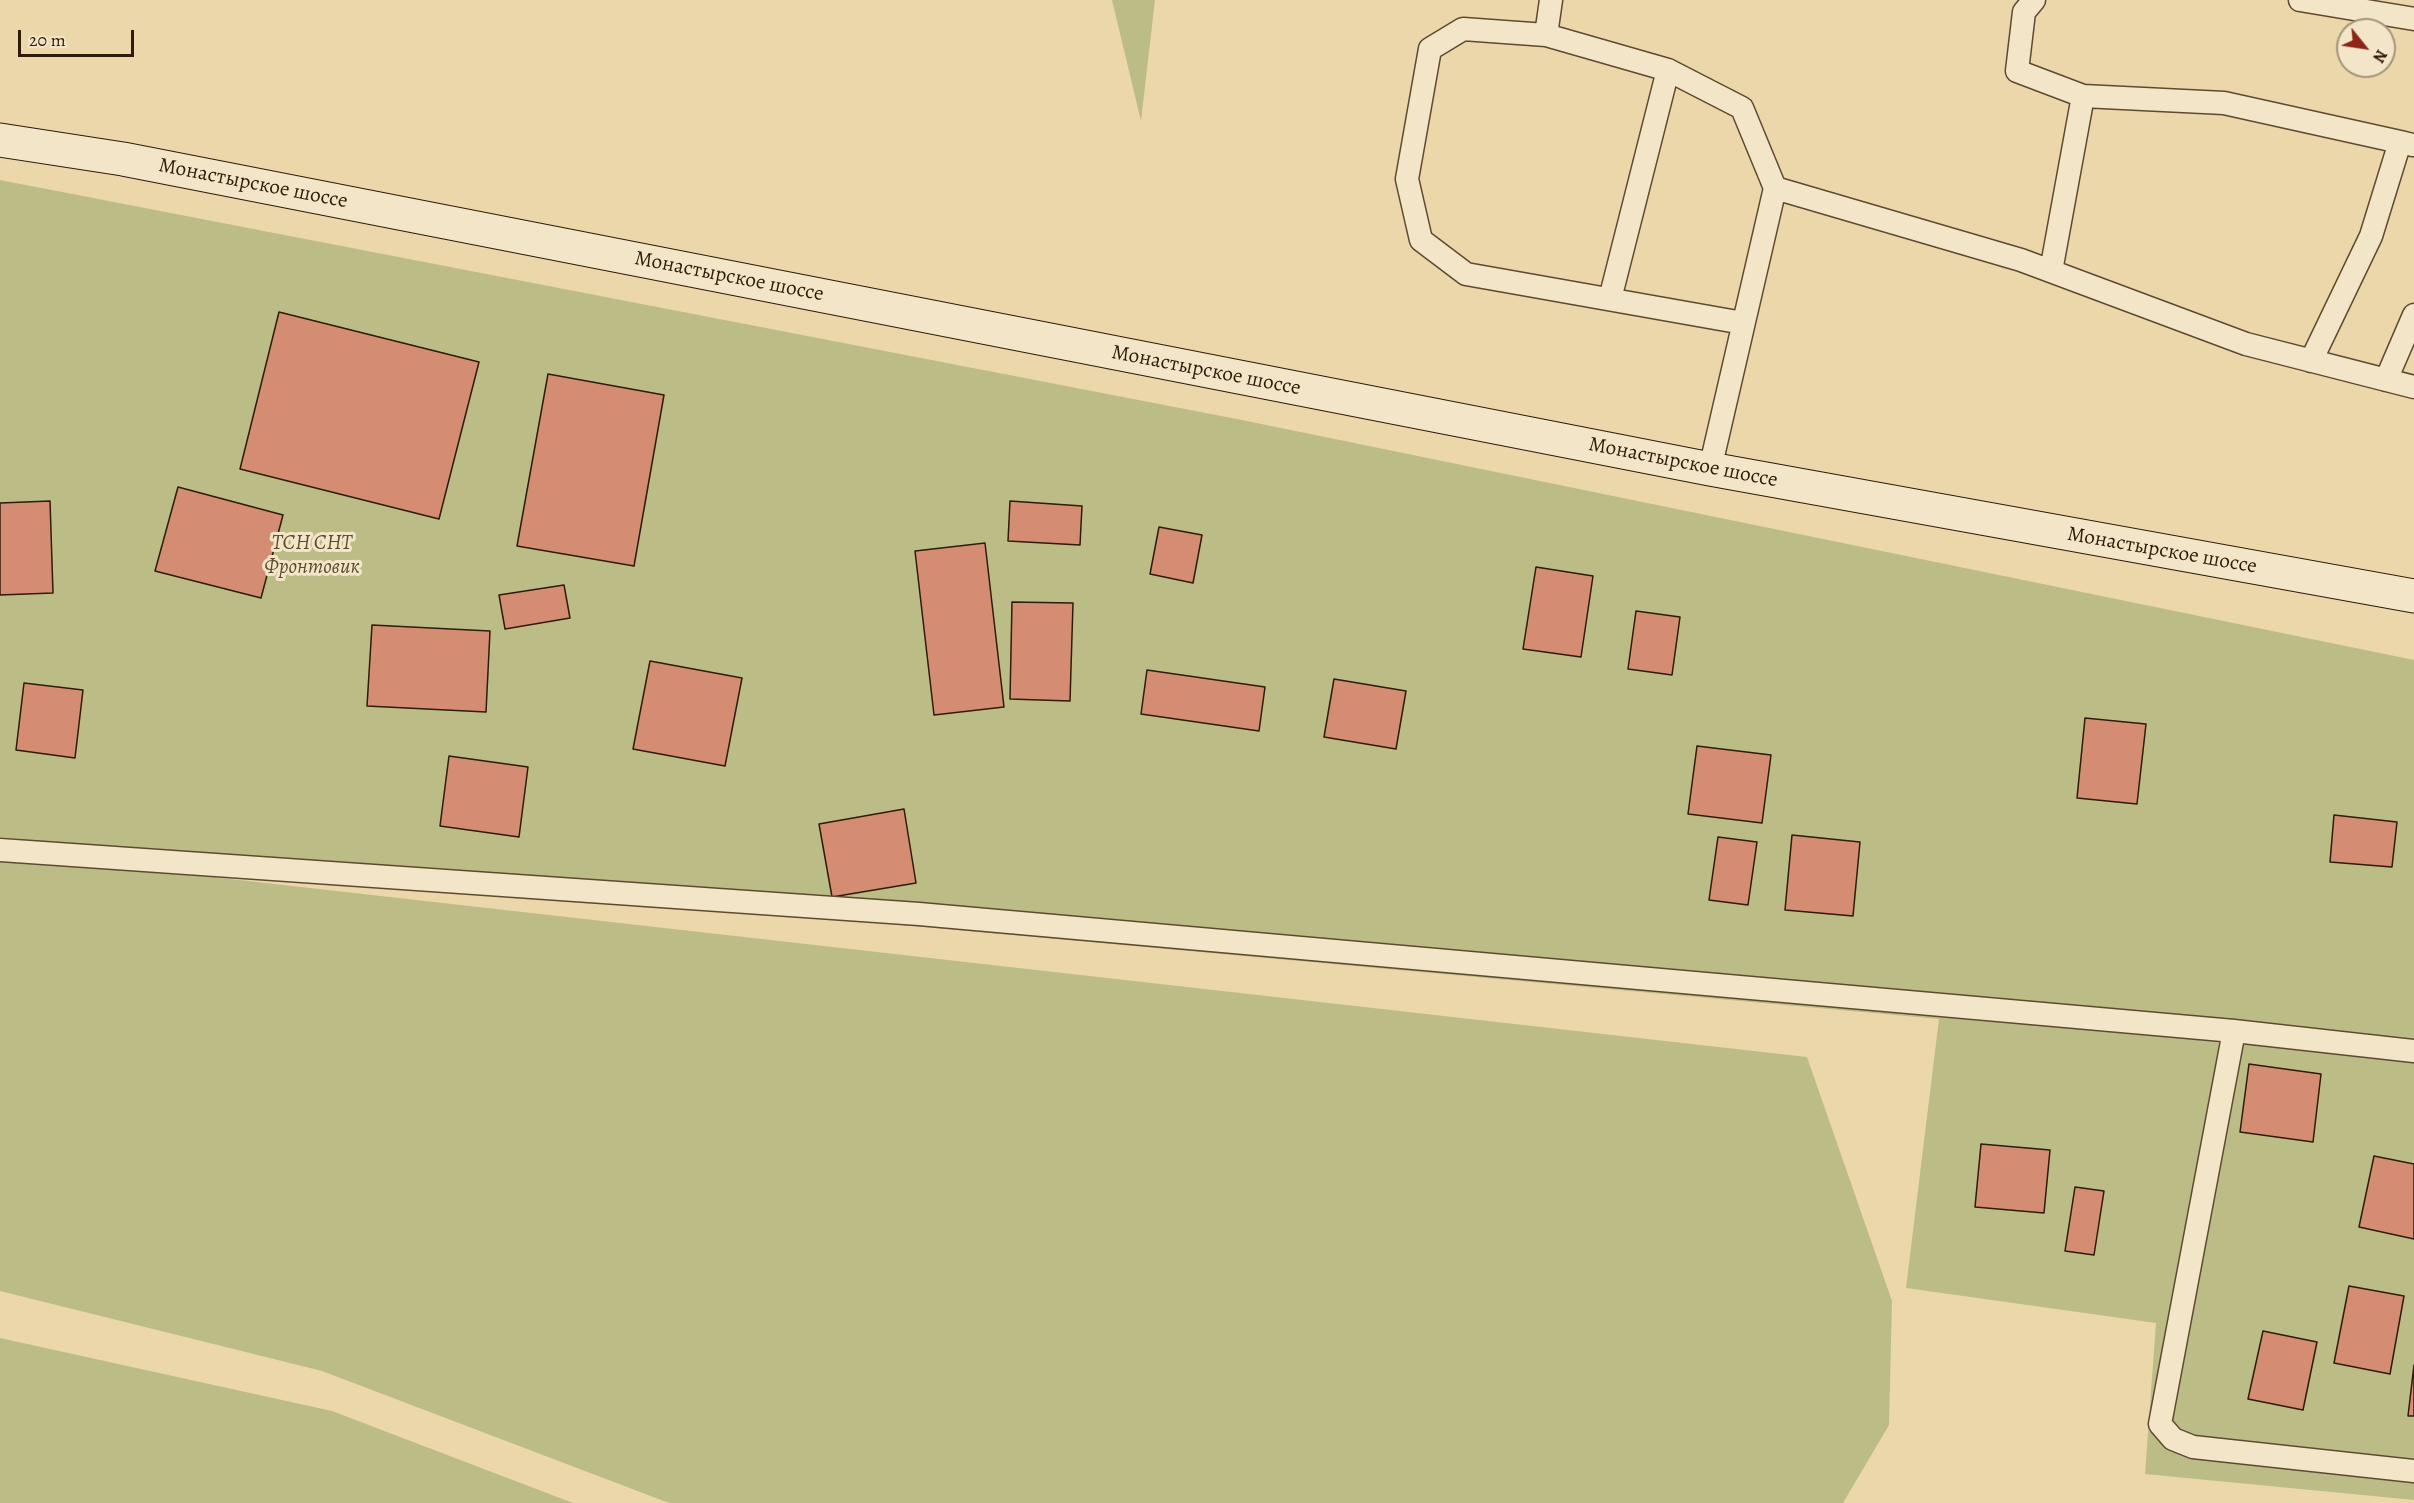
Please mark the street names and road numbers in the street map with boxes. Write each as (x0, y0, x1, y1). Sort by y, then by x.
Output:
street label: Монастырское шоссе (156, 153, 350, 215)
street label: Монастырское шоссе (632, 246, 826, 308)
street label: Монастырское шоссе (1109, 340, 1303, 402)
street label: Монастырское шоссе (1586, 432, 1780, 494)
street label: Монастырское шоссе (2065, 522, 2259, 580)

